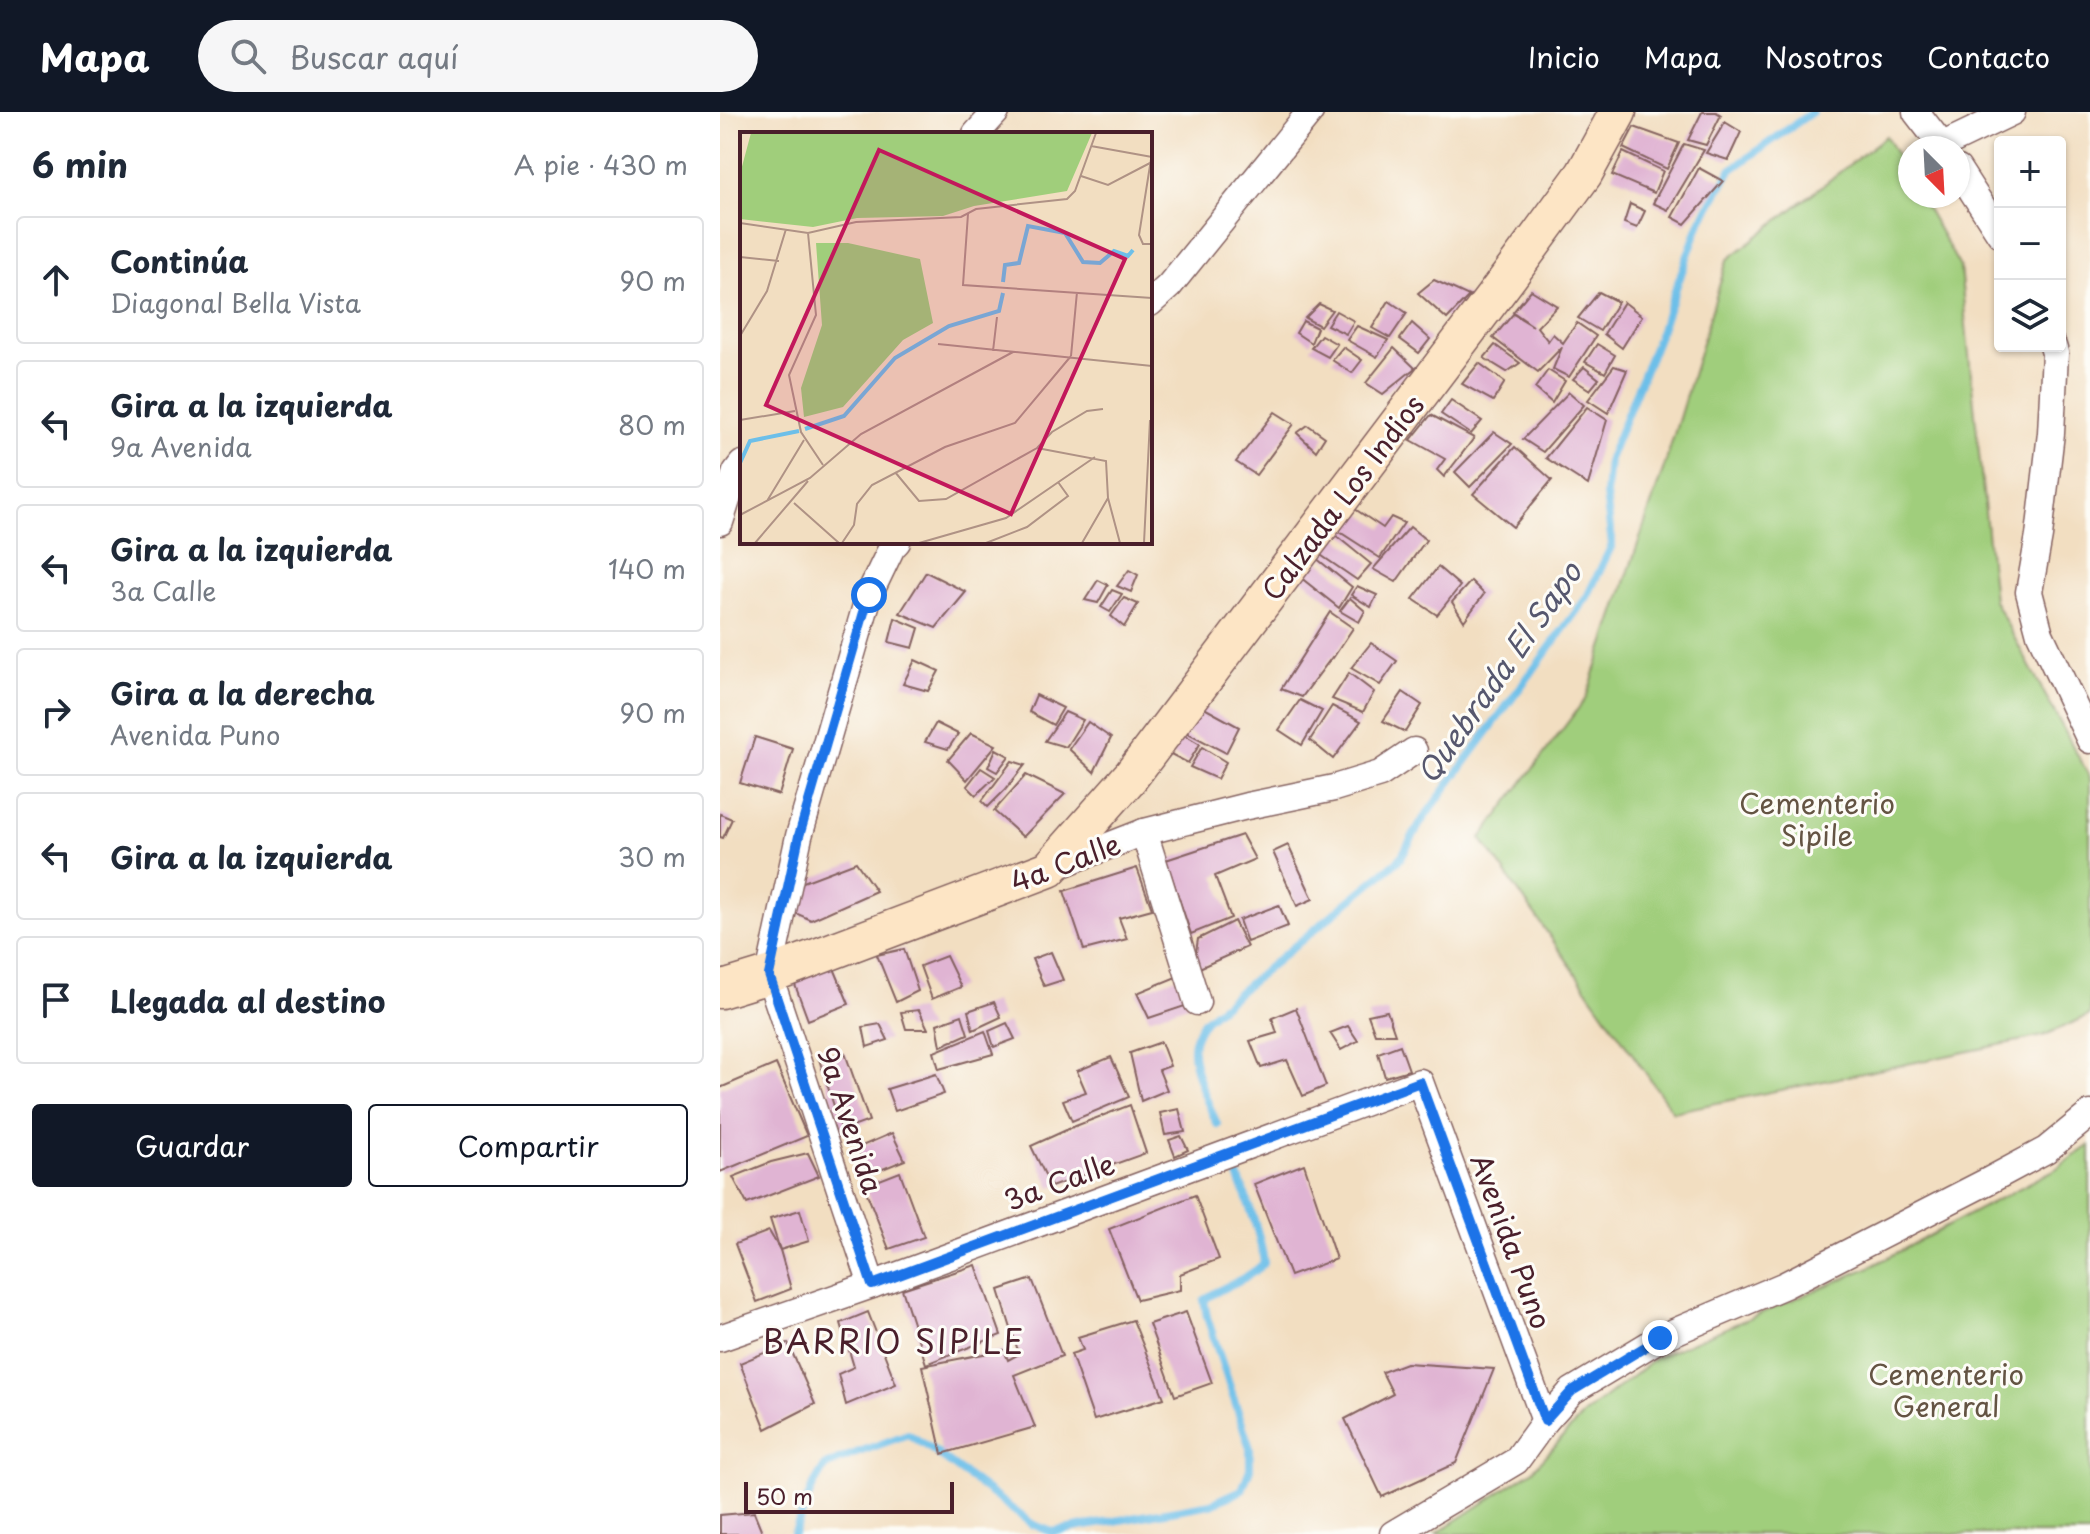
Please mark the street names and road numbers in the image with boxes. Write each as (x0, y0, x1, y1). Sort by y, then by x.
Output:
street label: Calzada Los Indios (1250, 385, 1434, 609)
street label: 4a Calle (1004, 821, 1126, 903)
street label: 9a Avenida (807, 1041, 895, 1200)
street label: 3a Calle (998, 1141, 1120, 1221)
street label: Avenida Puno (1460, 1147, 1564, 1335)

